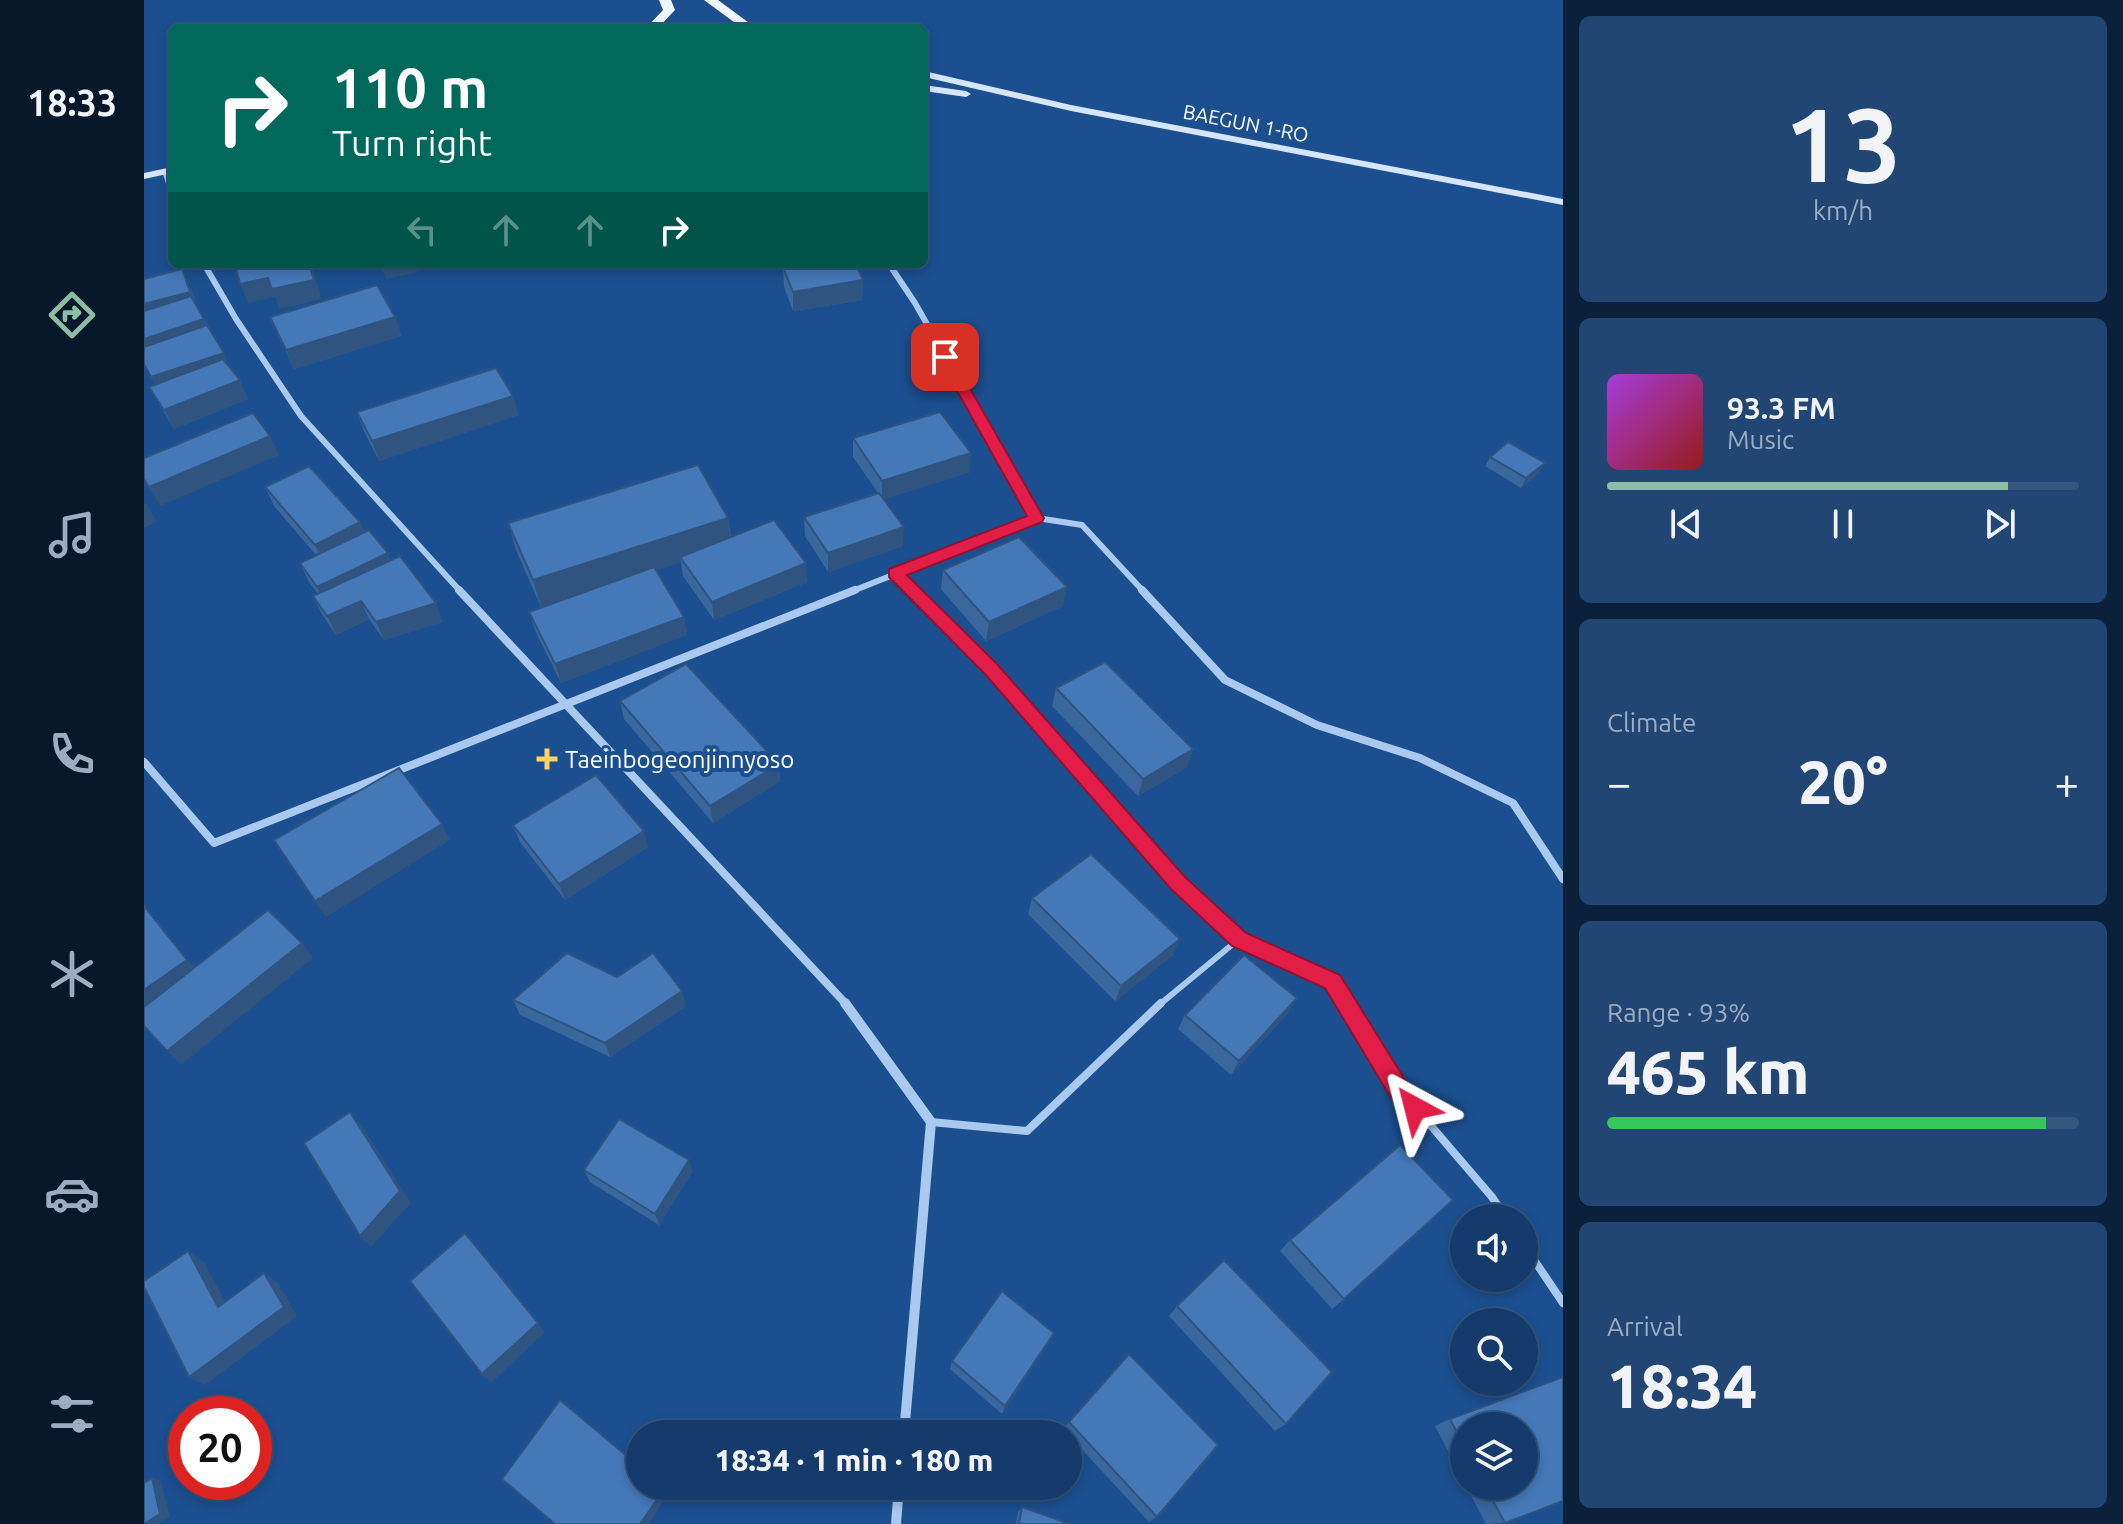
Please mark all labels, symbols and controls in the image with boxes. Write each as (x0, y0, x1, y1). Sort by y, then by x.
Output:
icon: right (200, 56, 304, 160)
text: 110 m (332, 56, 488, 119)
text: 18:33 (27, 82, 117, 123)
text: 13 (1784, 85, 1902, 202)
street label: BAEGUN 1-RO (1181, 100, 1311, 146)
text: Turn right (332, 122, 492, 163)
text: km/h (1813, 196, 1873, 225)
icon: left (400, 208, 444, 252)
icon: ahead (484, 208, 528, 252)
icon: ahead (568, 208, 612, 252)
icon: right (652, 208, 696, 252)
icon: directions (44, 287, 100, 343)
pin (911, 323, 979, 391)
icon: arrive (923, 335, 967, 379)
text: 93.3 FM (1727, 391, 1836, 425)
text: Music (1727, 425, 1794, 454)
icon: previous (1664, 502, 1708, 546)
icon: pause (1821, 502, 1865, 546)
icon: next (1978, 502, 2022, 546)
icon: music (44, 507, 100, 563)
text: Climate (1607, 708, 1696, 737)
icon: phone (44, 726, 100, 782)
place label: Taeinbogeonjinnyoso (565, 746, 794, 773)
marker: Taeinbogeonjinnyoso (536, 748, 558, 770)
text: 20° (1798, 748, 1888, 815)
text: − (1607, 758, 1632, 807)
text: + (2054, 758, 2079, 807)
icon: climate (44, 946, 100, 1002)
text: Range · 93% (1607, 998, 1750, 1027)
text: 465 km (1607, 1038, 1809, 1105)
position arrow (1373, 1066, 1457, 1150)
icon: car (44, 1166, 100, 1222)
map controls (1450, 1204, 1538, 1500)
button: sound (1450, 1204, 1538, 1292)
button: search (1450, 1308, 1538, 1396)
text: Arrival (1607, 1312, 1683, 1341)
text: 18:34 (1607, 1352, 1757, 1419)
icon: filters (44, 1386, 100, 1442)
speed limit sign: 20 (168, 1396, 272, 1500)
button: layers (1450, 1412, 1538, 1500)
text: 18:34 · 1 min · 180 m (715, 1443, 993, 1477)

